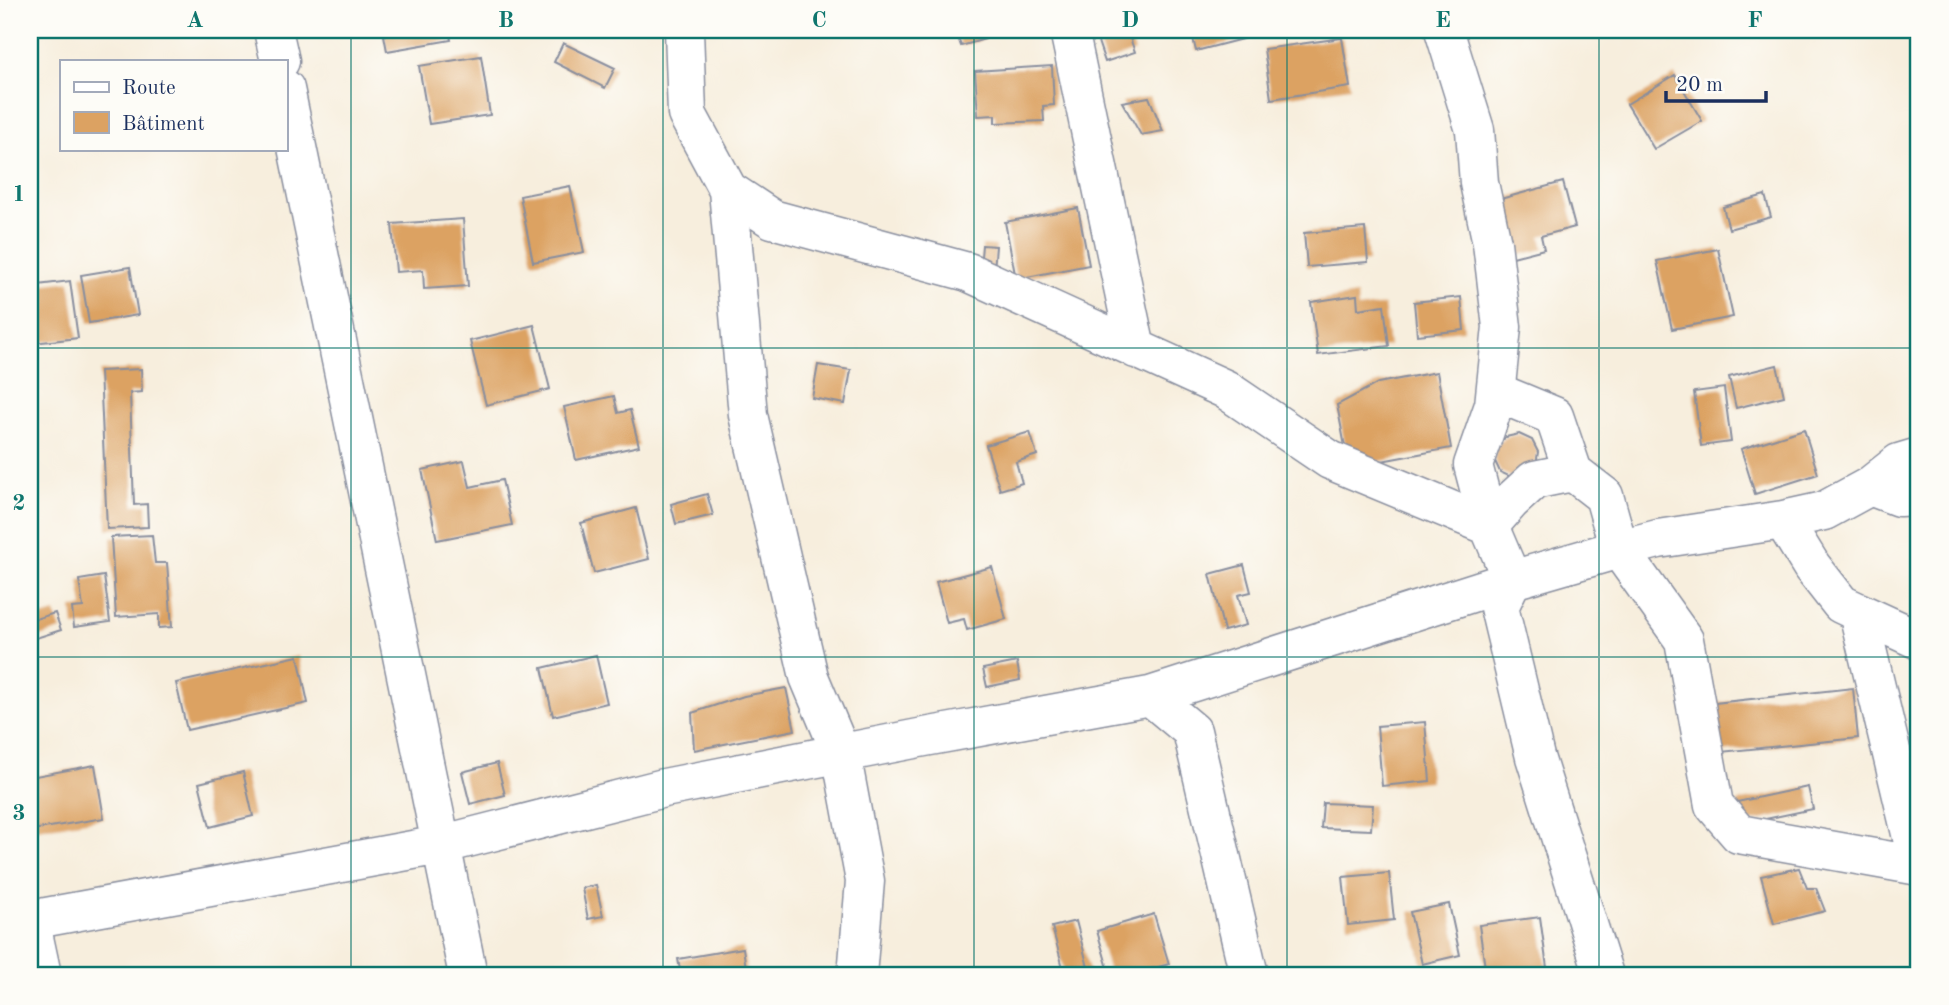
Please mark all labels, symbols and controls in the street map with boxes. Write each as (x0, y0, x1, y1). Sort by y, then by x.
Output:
text: A (186, 9, 204, 32)
text: B (498, 9, 514, 32)
text: C (811, 9, 827, 32)
text: D (1121, 9, 1139, 32)
text: E (1435, 9, 1451, 32)
text: F (1747, 9, 1763, 32)
legend (60, 60, 287, 150)
scale bar (1666, 60, 1765, 104)
text: 20 m (1676, 75, 1723, 96)
text: Route (122, 78, 176, 99)
text: Bâtiment (122, 114, 205, 135)
text: 1 (12, 183, 26, 206)
text: 2 (12, 492, 26, 515)
text: 3 (12, 802, 26, 825)

